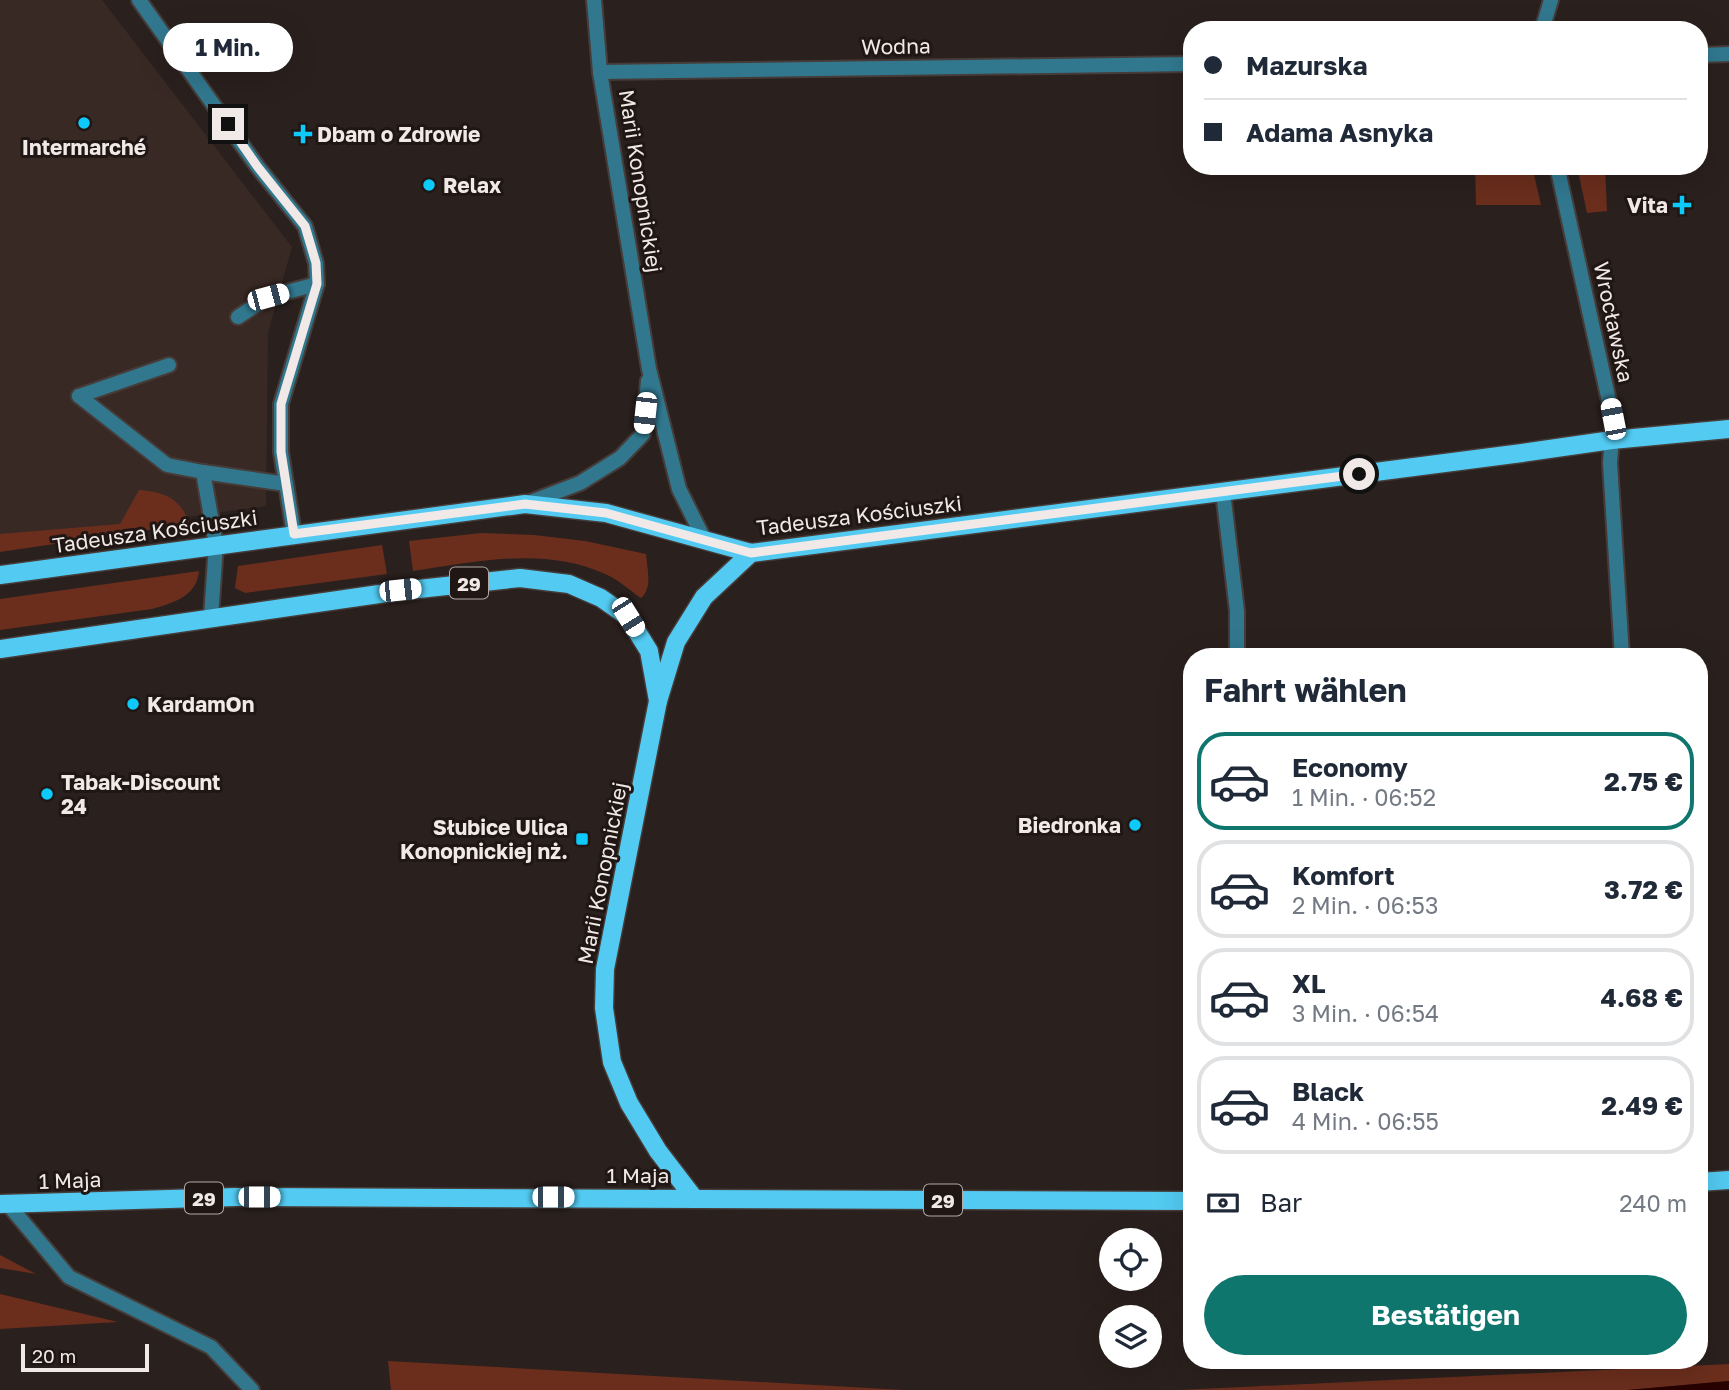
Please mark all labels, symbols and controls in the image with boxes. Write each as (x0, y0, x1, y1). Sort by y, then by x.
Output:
callout: 1 Min. (163, 23, 293, 72)
street label: Wodna (861, 32, 931, 60)
text: 1 Min. (195, 33, 261, 61)
text: Mazurska (1246, 50, 1368, 81)
street label: Marii Konopnickiej (614, 88, 668, 274)
route end (212, 108, 244, 140)
marker: Intermarché (76, 115, 92, 131)
text: Adama Asnyka (1246, 117, 1433, 148)
place label: Dbam o Zdrowie (317, 121, 480, 147)
marker: Dbam o Zdrowie (295, 126, 311, 142)
place label: Intermarché (22, 134, 146, 160)
place label: Relax (443, 172, 501, 198)
marker: Relax (421, 177, 437, 193)
place label: Vita (1627, 192, 1668, 218)
marker: Vita (1674, 197, 1690, 213)
street label: Wrocławska (1589, 259, 1639, 385)
car (245, 281, 292, 313)
car (633, 391, 658, 435)
car (1599, 396, 1628, 442)
route start (1343, 458, 1375, 490)
street label: Tadeusza Kościuszki (755, 490, 963, 540)
street label: Tadeusza Kościuszki (51, 504, 259, 558)
road number: 29 (450, 568, 488, 598)
car (379, 577, 422, 603)
car (608, 594, 649, 640)
text: Fahrt wählen (1204, 671, 1407, 709)
place label: KardamOn (147, 691, 254, 717)
marker: KardamOn (125, 696, 141, 712)
icon: car (1208, 750, 1271, 813)
text: Economy (1292, 752, 1408, 783)
text: 2.75 € (1604, 766, 1683, 797)
place label: Tabak-Discount 24 (61, 769, 221, 819)
street label: Marii Konopnickiej (572, 780, 632, 966)
text: 1 Min. · 06:52 (1292, 783, 1436, 811)
marker: Tabak-Discount 24 (39, 786, 55, 802)
place label: Biedronka (1018, 812, 1121, 838)
place label: Słubice Ulica Konopnickiej nż. (400, 814, 568, 864)
marker: Biedronka (1127, 817, 1143, 833)
marker: Słubice Ulica Konopnickiej nż. (574, 831, 590, 847)
icon: car (1208, 858, 1271, 921)
text: Komfort (1292, 860, 1395, 891)
text: 3.72 € (1604, 874, 1683, 905)
text: 2 Min. · 06:53 (1292, 891, 1438, 919)
icon: car (1208, 966, 1271, 1029)
text: XL (1292, 968, 1326, 999)
text: 4.68 € (1600, 982, 1683, 1013)
text: 3 Min. · 06:54 (1292, 999, 1439, 1027)
icon: car (1208, 1074, 1271, 1137)
text: Black (1292, 1076, 1364, 1107)
text: 2.49 € (1601, 1090, 1683, 1121)
text: 4 Min. · 06:55 (1292, 1107, 1439, 1135)
street label: 1 Maja (607, 1162, 669, 1188)
street label: 1 Maja (38, 1166, 102, 1194)
road number: 29 (185, 1182, 223, 1214)
road number: 29 (924, 1184, 962, 1216)
icon: cash (1204, 1184, 1242, 1222)
car (239, 1187, 281, 1208)
car (533, 1187, 575, 1208)
text: Bar (1260, 1187, 1302, 1218)
text: 240 m (1619, 1189, 1687, 1217)
map controls (1099, 1228, 1162, 1368)
button: locate (1099, 1228, 1162, 1291)
button: Bestätigen (1204, 1275, 1687, 1355)
button: layers (1099, 1305, 1162, 1368)
scale bar (21, 1341, 149, 1373)
text: 20 m (32, 1344, 76, 1367)

